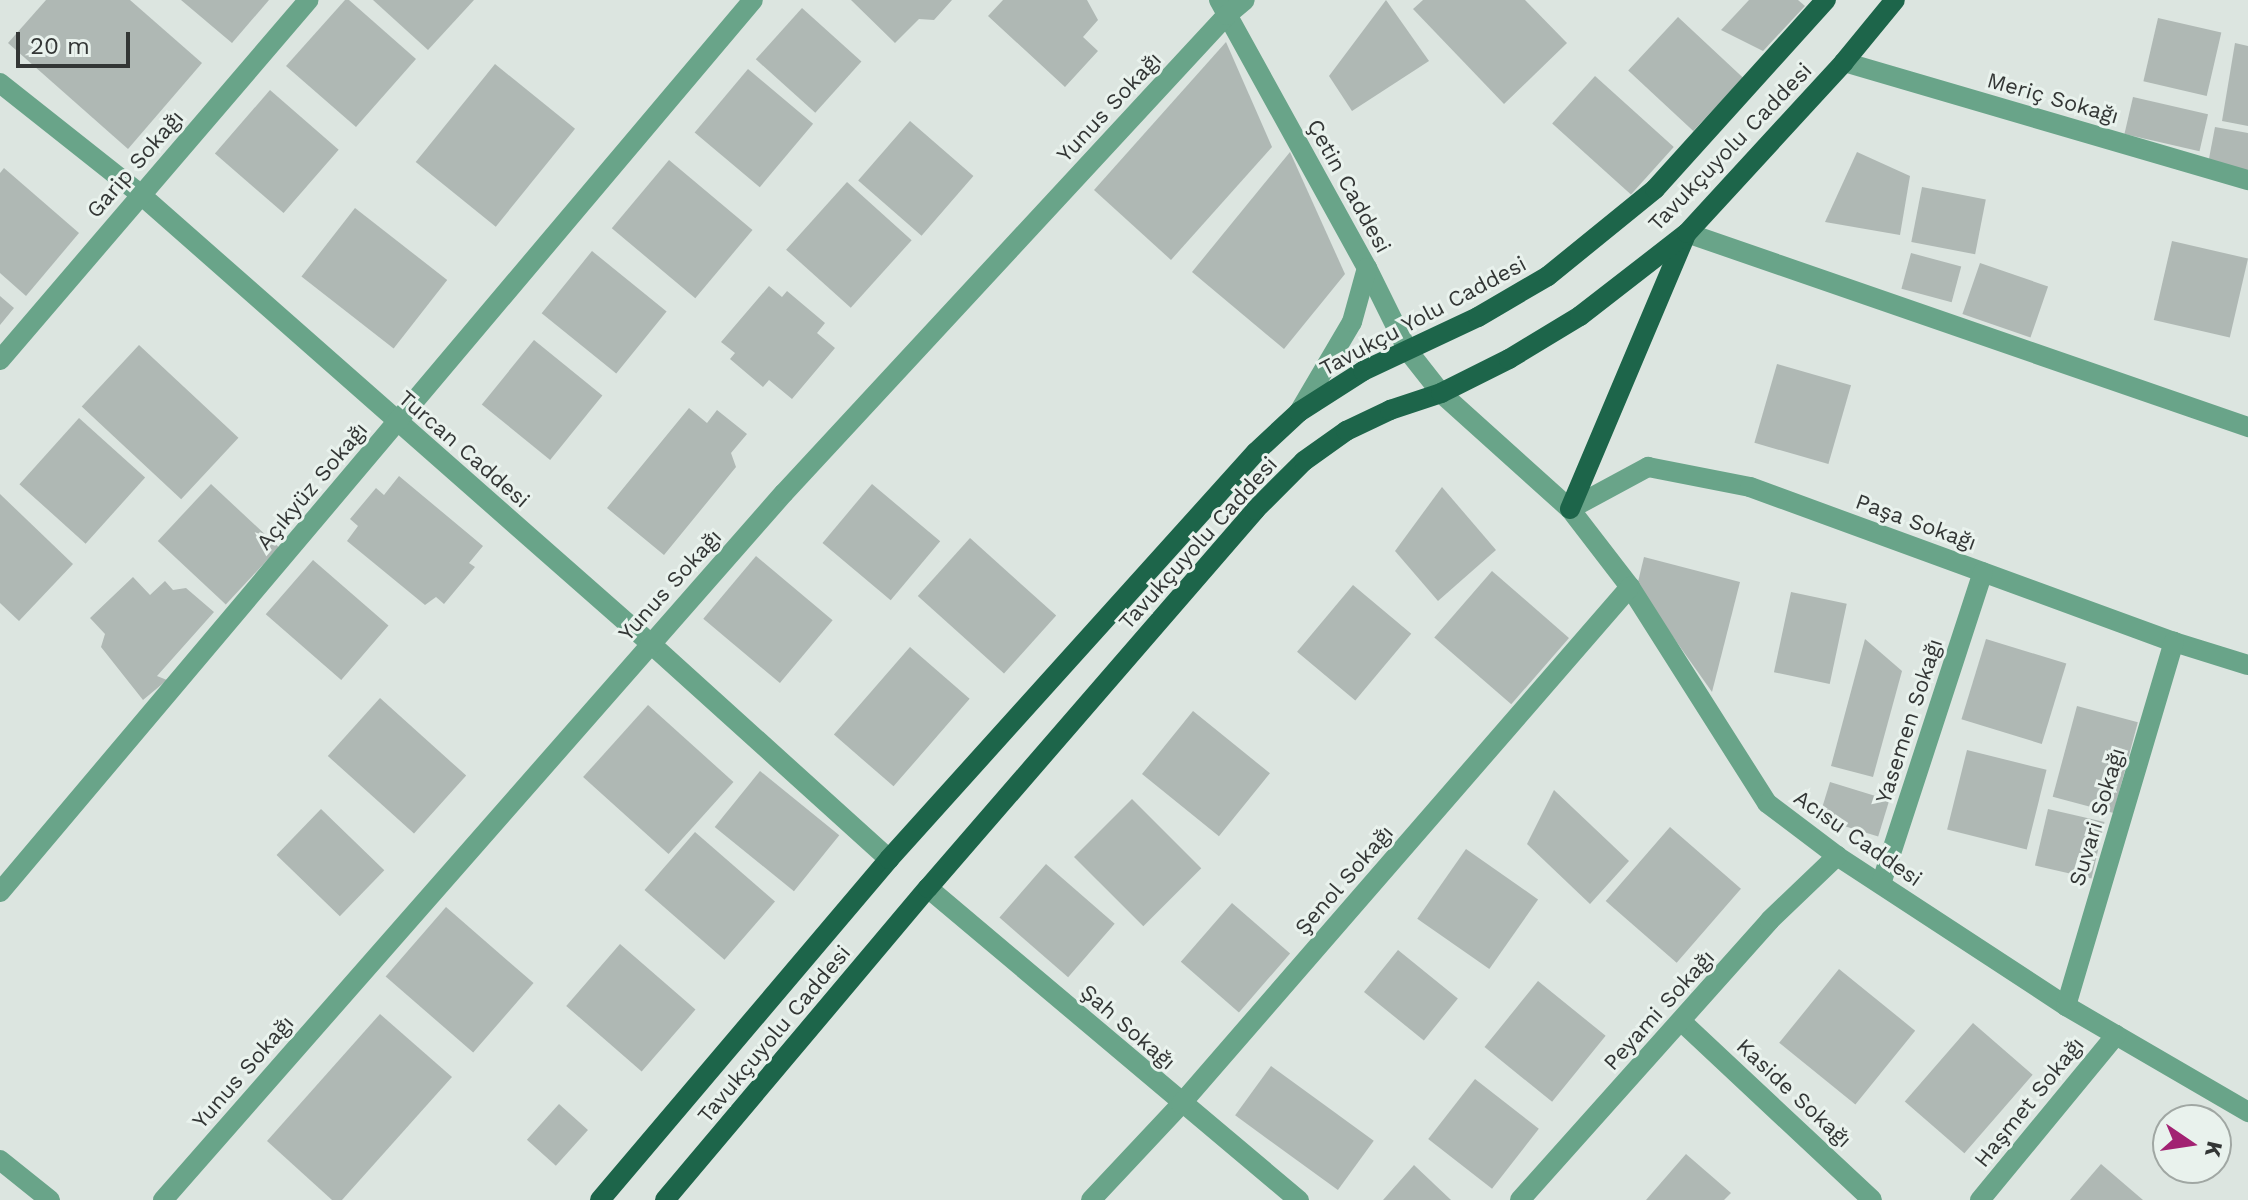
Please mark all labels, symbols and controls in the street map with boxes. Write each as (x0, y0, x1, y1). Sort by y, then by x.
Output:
scale bar (20, 16, 134, 66)
text: 20 m (30, 32, 90, 60)
street label: Yunus Sokağı (1051, 46, 1167, 168)
street label: Tavukçuyolu Caddesi (1643, 57, 1817, 237)
street label: Meriç Sokağı (1984, 67, 2122, 129)
street label: Garip Sokağı (81, 105, 189, 223)
street label: Çetin Caddesi (1301, 114, 1397, 258)
street label: Tavukçu Yolu Caddesi (1315, 250, 1531, 382)
street label: Turcan Caddesi (393, 385, 535, 513)
street label: Açıkyüz Sokağı (251, 417, 373, 555)
street label: Tavukçuyolu Caddesi (1113, 451, 1283, 635)
street label: Paşa Sokağı (1852, 488, 1980, 556)
street label: Yunus Sokağı (613, 524, 727, 646)
street label: Yasemen Sokağı (1870, 635, 1948, 807)
street label: Suvari Sokağı (2063, 745, 2131, 889)
street label: Acısu Caddesi (1789, 784, 1927, 892)
street label: Şenol Sokağı (1289, 819, 1399, 941)
street label: Tavukçuyolu Caddesi (692, 940, 856, 1128)
street label: Peyami Sokağı (1598, 944, 1720, 1076)
street label: Şah Sokağı (1075, 979, 1181, 1075)
street label: Yunus Sokağı (187, 1010, 299, 1134)
street label: Haşmet Sokağı (1968, 1032, 2090, 1172)
street label: Kaside Sokağı (1731, 1033, 1857, 1153)
north arrow (2152, 1104, 2232, 1184)
text: K (2200, 1139, 2228, 1159)

